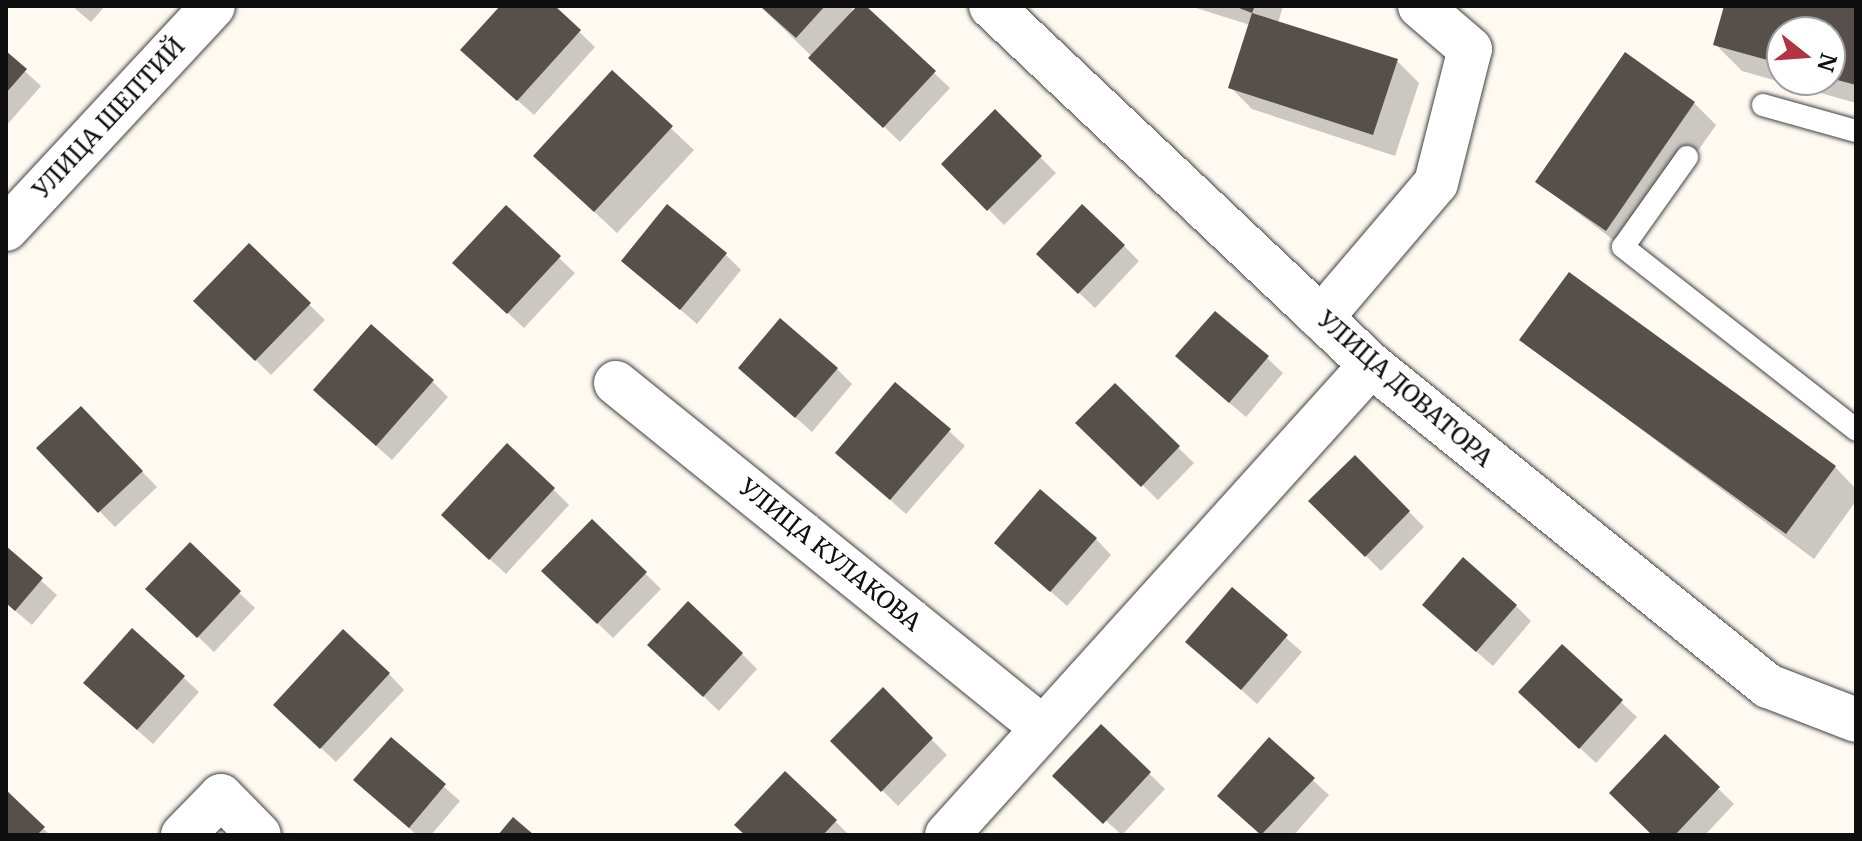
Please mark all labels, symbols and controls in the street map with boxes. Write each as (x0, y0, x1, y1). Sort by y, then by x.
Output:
north arrow (1766, 16, 1846, 96)
street label: УЛИЦА ШЕПТИЙ (27, 32, 191, 204)
text: N (1811, 50, 1843, 75)
street label: УЛИЦА ДОВАТОРА (1312, 305, 1498, 473)
street label: УЛИЦА КУЛАКОВА (733, 473, 927, 637)

